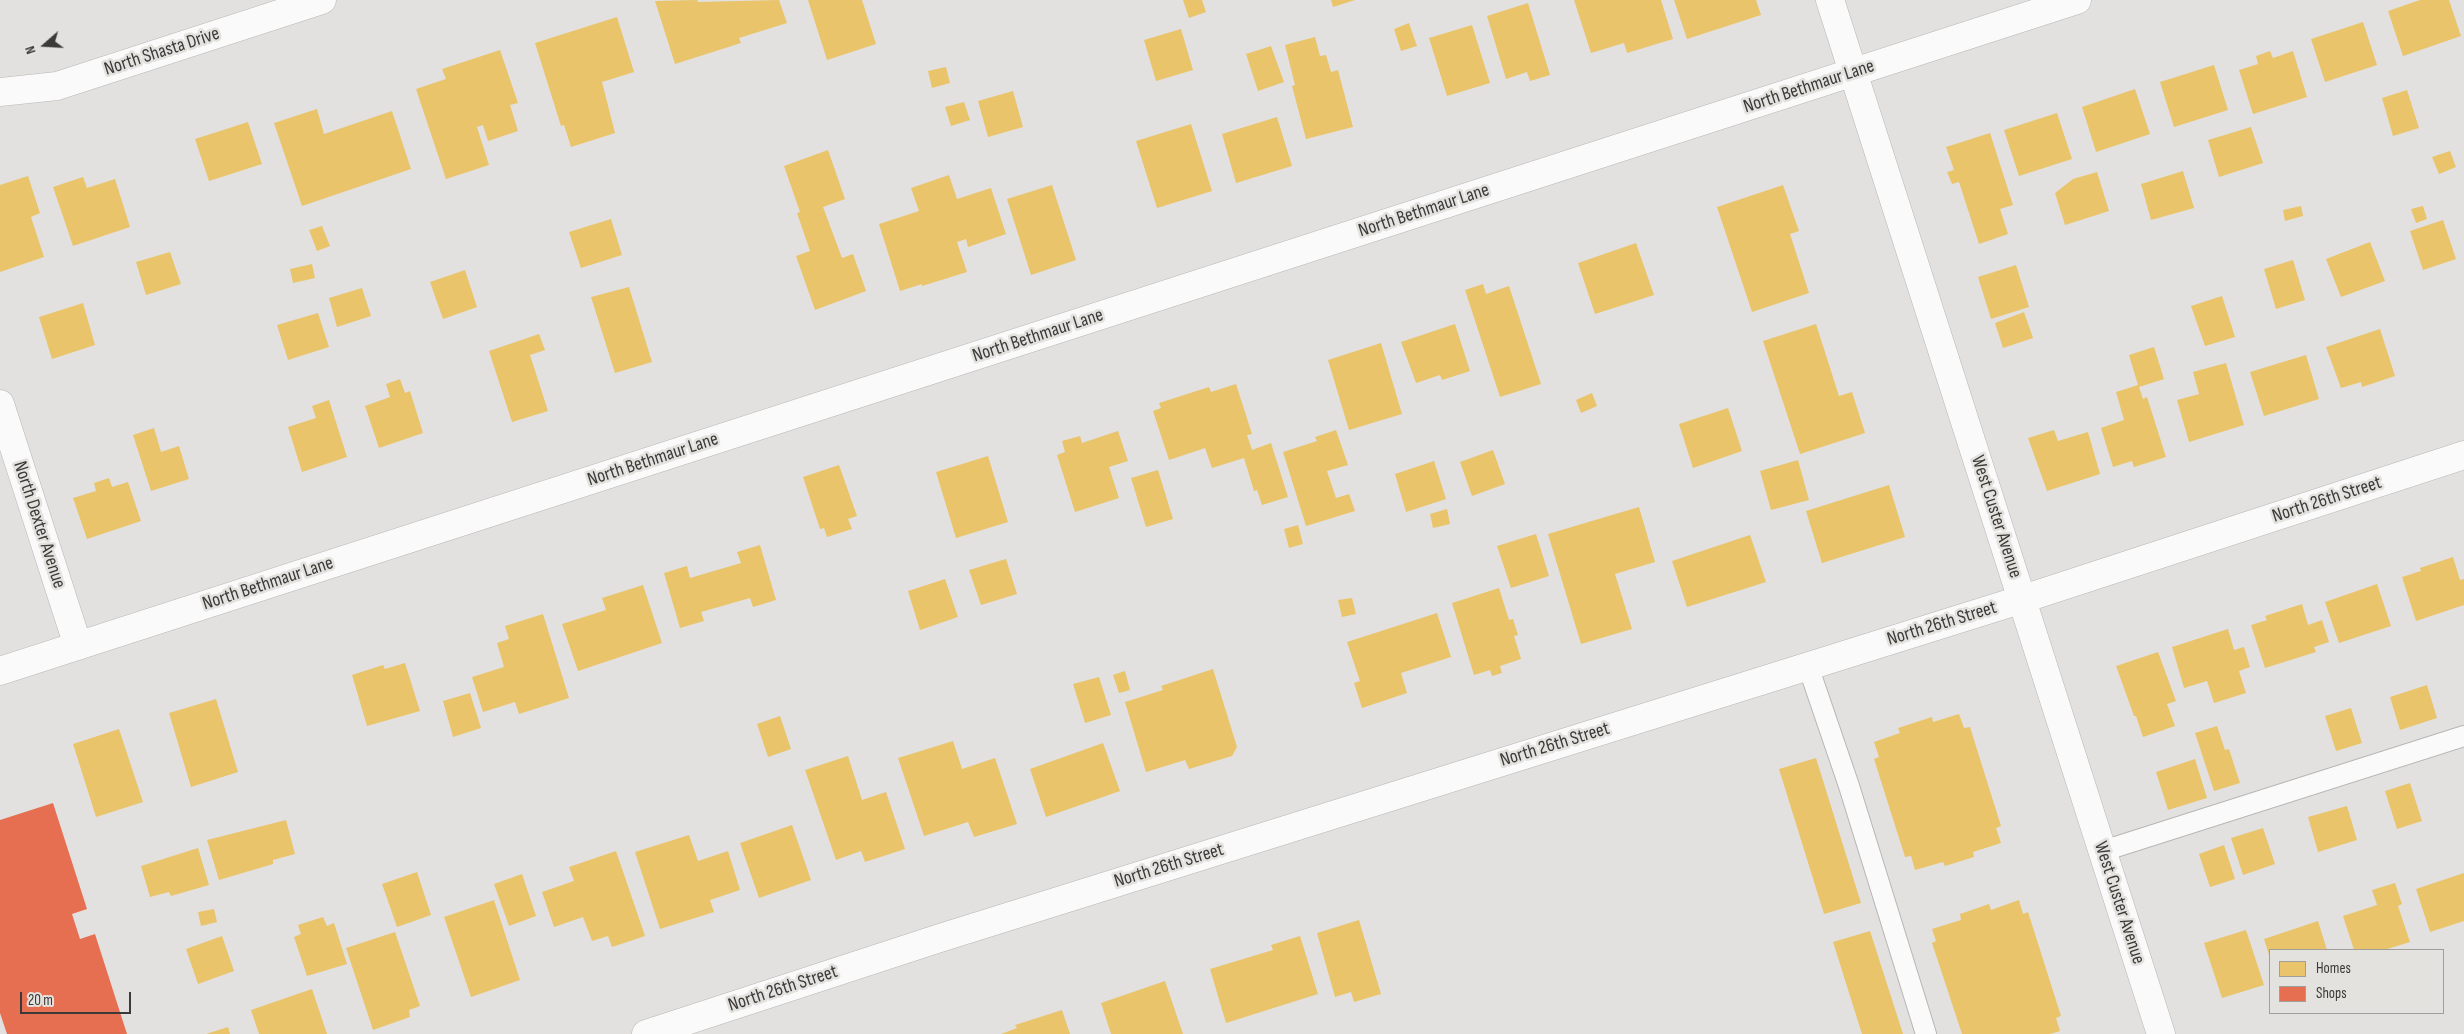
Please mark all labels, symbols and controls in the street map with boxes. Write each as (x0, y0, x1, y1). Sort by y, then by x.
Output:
north arrow (20, 20, 70, 70)
street label: North Shasta Drive (102, 23, 222, 81)
text: N (21, 44, 40, 56)
street label: North Bethmaur Lane (1741, 55, 1877, 119)
street label: North Bethmaur Lane (1356, 179, 1492, 243)
street label: North Bethmaur Lane (970, 304, 1106, 368)
street label: North Bethmaur Lane (585, 428, 721, 492)
street label: West Custer Avenue (1965, 453, 2027, 581)
street label: North Dexter Avenue (8, 459, 70, 591)
street label: North 26th Street (2270, 472, 2384, 528)
street label: North Bethmaur Lane (200, 552, 336, 616)
street label: North 26th Street (1884, 597, 2000, 651)
street label: North 26th Street (1497, 718, 1613, 772)
street label: North 26th Street (1111, 839, 1227, 893)
street label: West Custer Avenue (2088, 839, 2150, 967)
legend (2269, 949, 2444, 1014)
text: Homes (2316, 959, 2351, 978)
street label: North 26th Street (726, 961, 840, 1017)
scale bar (22, 982, 134, 1014)
text: Shops (2316, 984, 2347, 1003)
text: 20 m (28, 991, 53, 1010)

